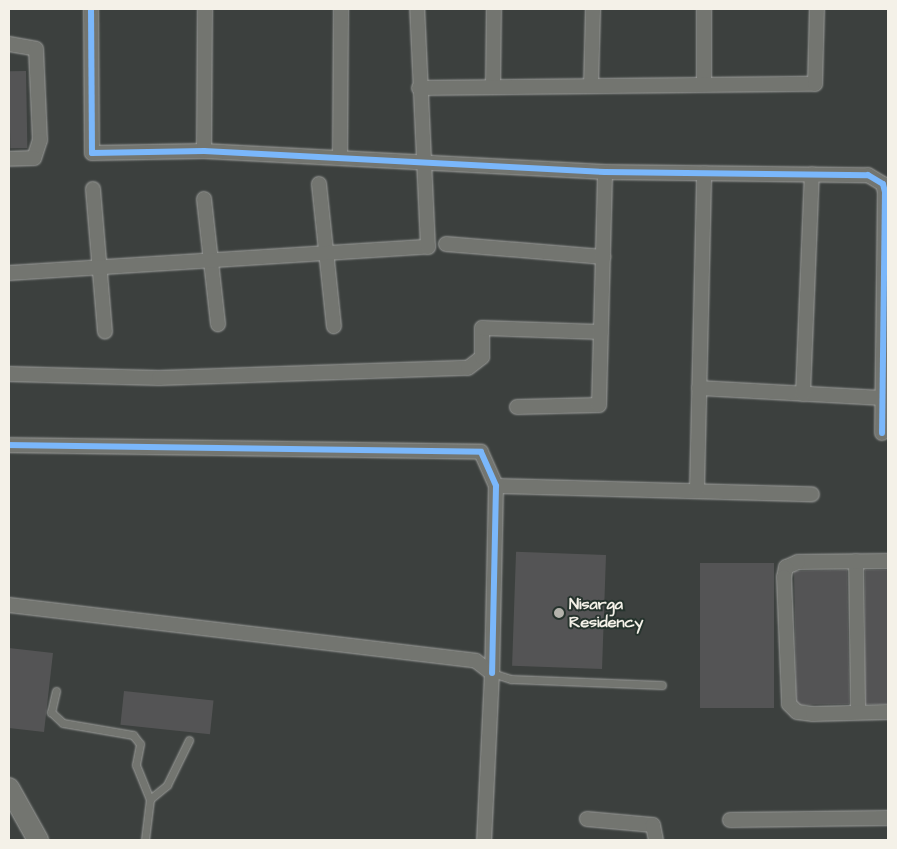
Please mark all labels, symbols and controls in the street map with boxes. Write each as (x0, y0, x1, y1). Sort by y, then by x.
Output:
place label: Nisarga Residency (569, 594, 643, 632)
marker: Nisarga Residency (553, 607, 565, 619)

